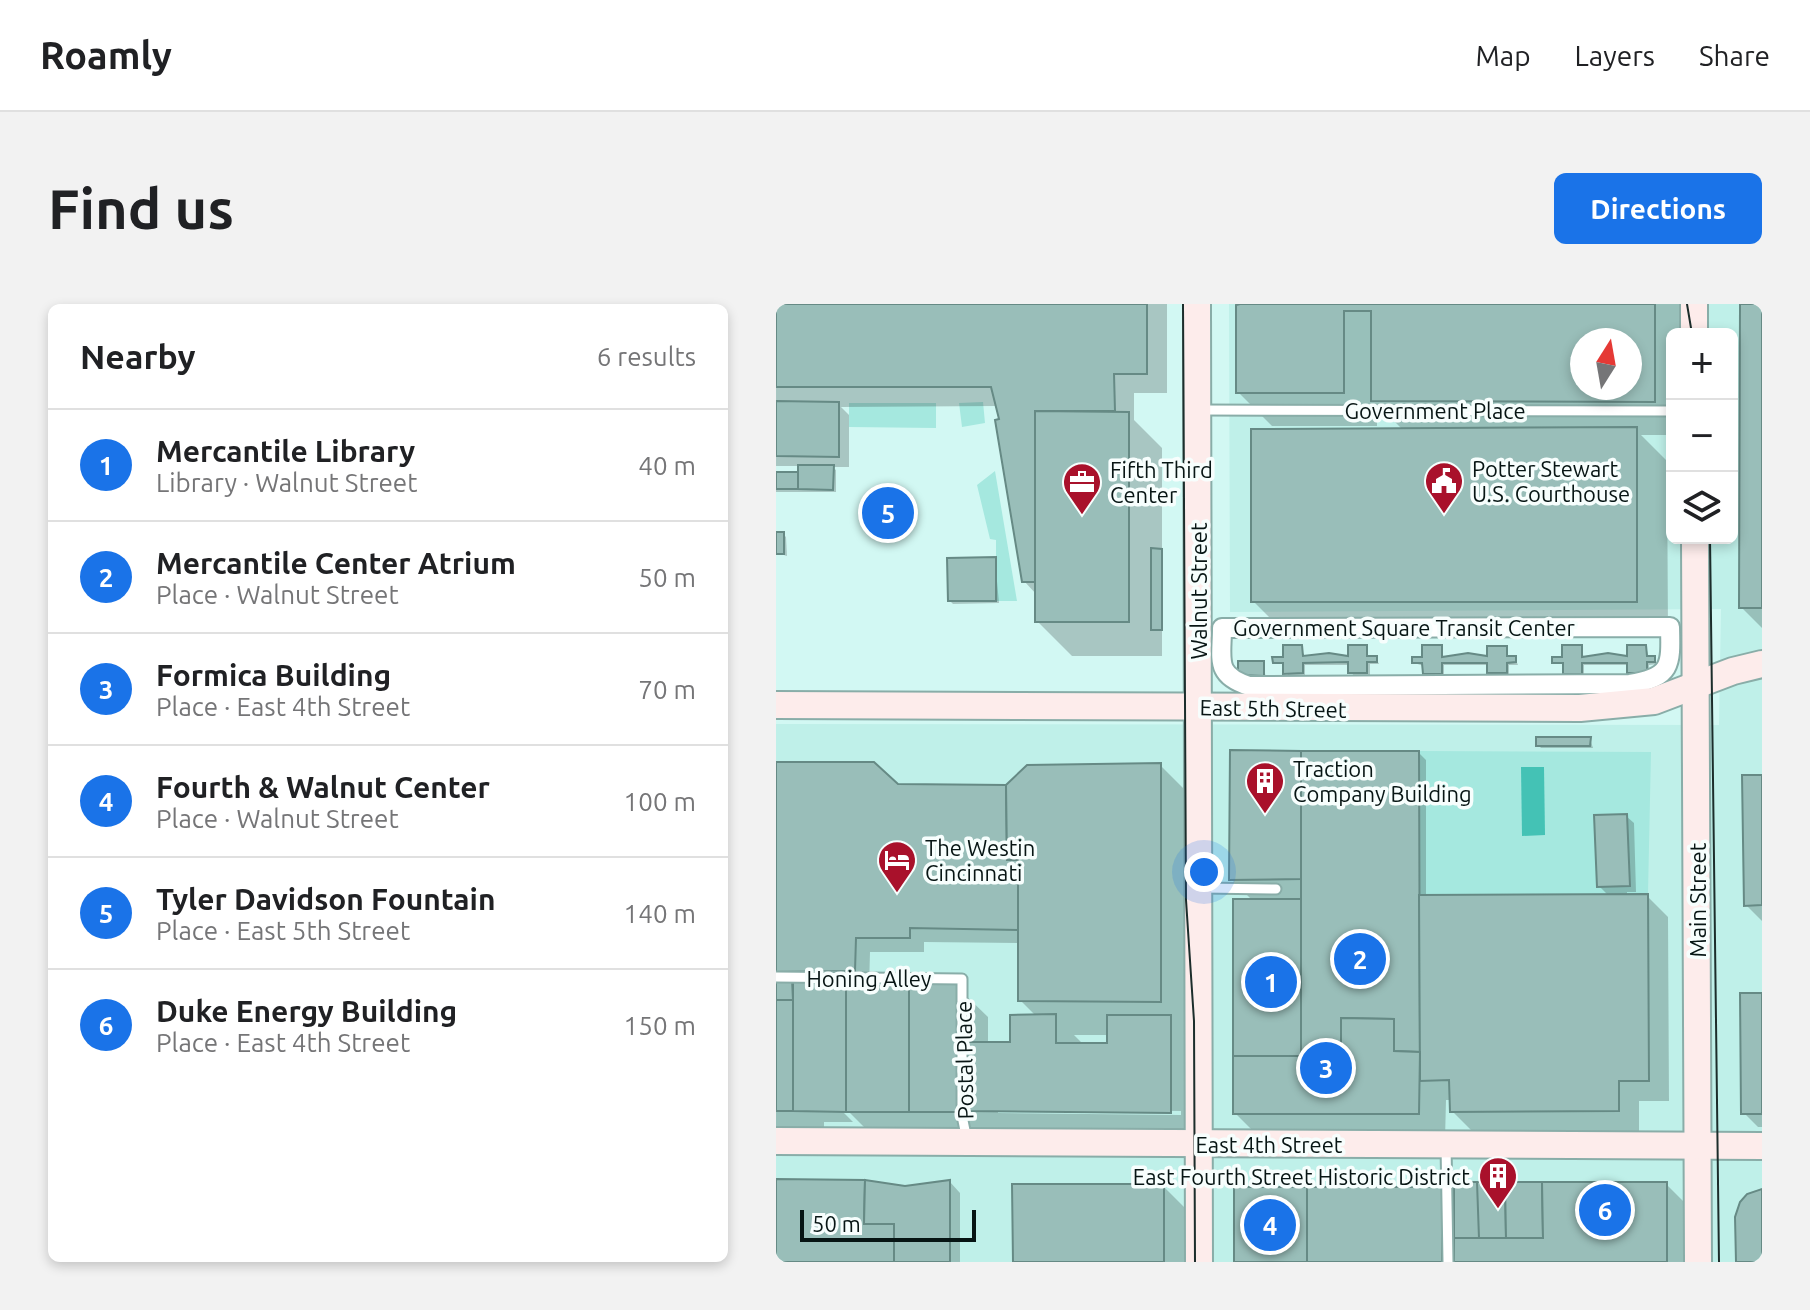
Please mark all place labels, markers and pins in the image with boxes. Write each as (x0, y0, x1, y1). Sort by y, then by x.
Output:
place label: Potter Stewart U.S. Courthouse (1472, 456, 1630, 506)
place label: Fifth Third Center (1110, 457, 1213, 507)
public building icon: Potter Stewart U.S. Courthouse (1423, 460, 1465, 515)
office icon: Fifth Third Center (1061, 461, 1103, 516)
pin: 5 (862, 483, 914, 543)
place label: Traction Company Building (1293, 756, 1472, 806)
building icon: Traction Company Building (1244, 760, 1286, 815)
place label: The Westin Cincinnati (925, 835, 1035, 885)
hotel icon: The Westin Cincinnati (876, 839, 918, 894)
pin: 2 (1334, 929, 1386, 989)
pin: 1 (1245, 952, 1297, 1012)
pin: 3 (1300, 1038, 1352, 1098)
building icon: East Fourth Street Historic District (1477, 1155, 1519, 1210)
place label: East Fourth Street Historic District (1133, 1164, 1470, 1189)
pin: 6 (1579, 1180, 1631, 1240)
pin: 4 (1244, 1195, 1296, 1255)

